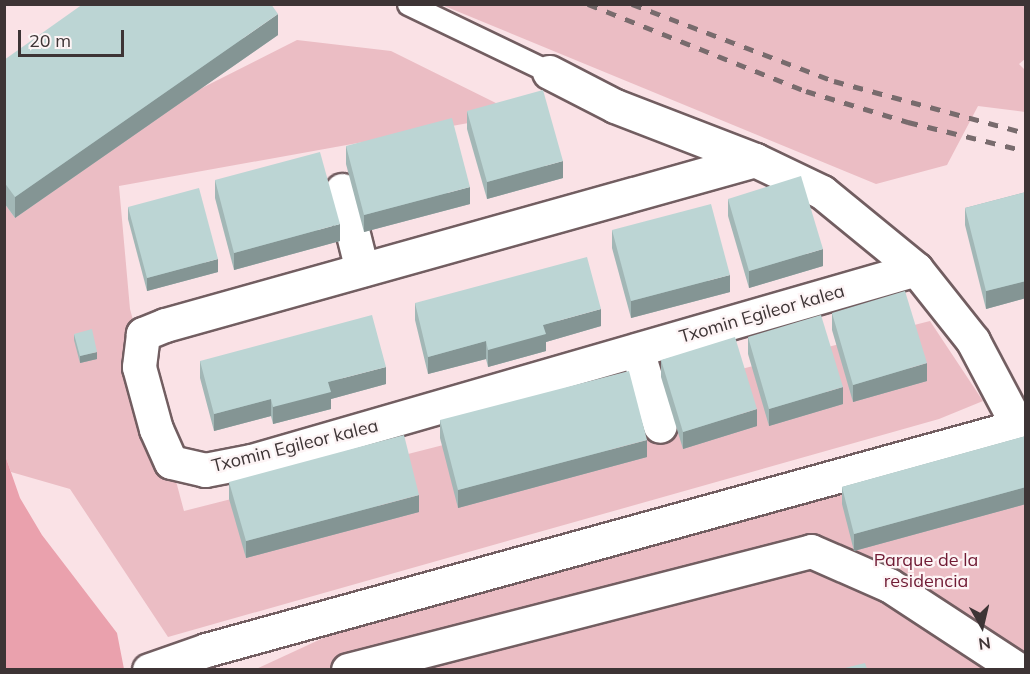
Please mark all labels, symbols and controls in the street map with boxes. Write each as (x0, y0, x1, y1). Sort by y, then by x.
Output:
scale bar (21, 18, 128, 56)
text: 20 m (29, 29, 71, 52)
street label: Txomin Egileor kalea (677, 280, 847, 348)
street label: Txomin Egileor kalea (210, 415, 380, 477)
park label: Parque de la residencia (874, 550, 978, 592)
north arrow (952, 596, 1012, 656)
text: N (977, 633, 992, 655)

